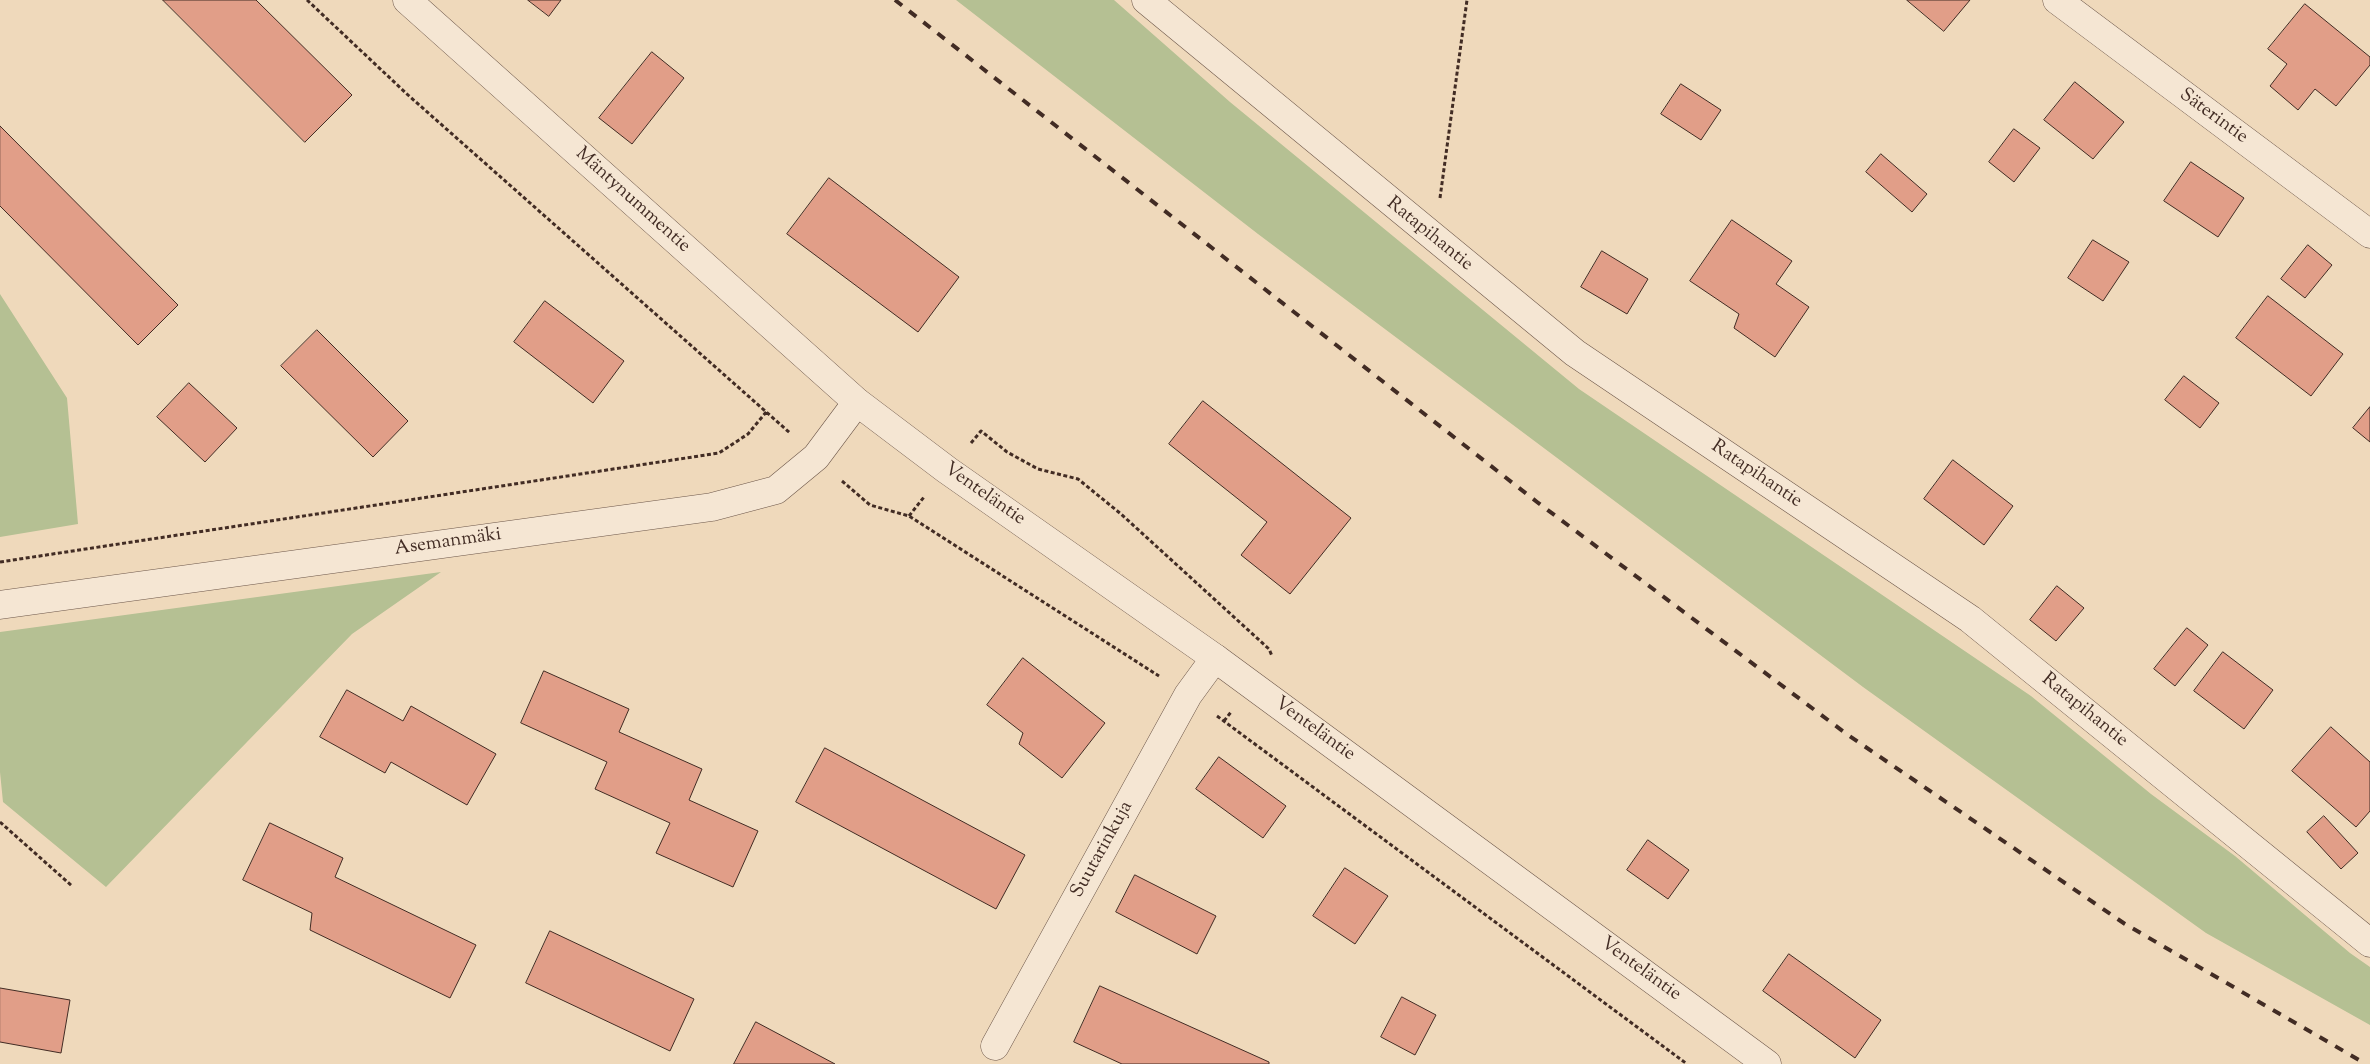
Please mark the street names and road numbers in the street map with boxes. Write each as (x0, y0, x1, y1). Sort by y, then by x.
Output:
street label: Säterintie (2174, 84, 2252, 150)
street label: Mäntynummentie (570, 143, 694, 259)
street label: Ratapihantie (1381, 193, 1477, 277)
street label: Ratapihantie (1706, 436, 1806, 514)
street label: Venteläntie (939, 459, 1029, 531)
street label: Asemanmäki (393, 524, 503, 562)
street label: Ratapihantie (2036, 669, 2132, 753)
street label: Venteläntie (1269, 693, 1359, 767)
street label: Suutarinkuja (1067, 798, 1139, 902)
street label: Venteläntie (1595, 933, 1685, 1007)

